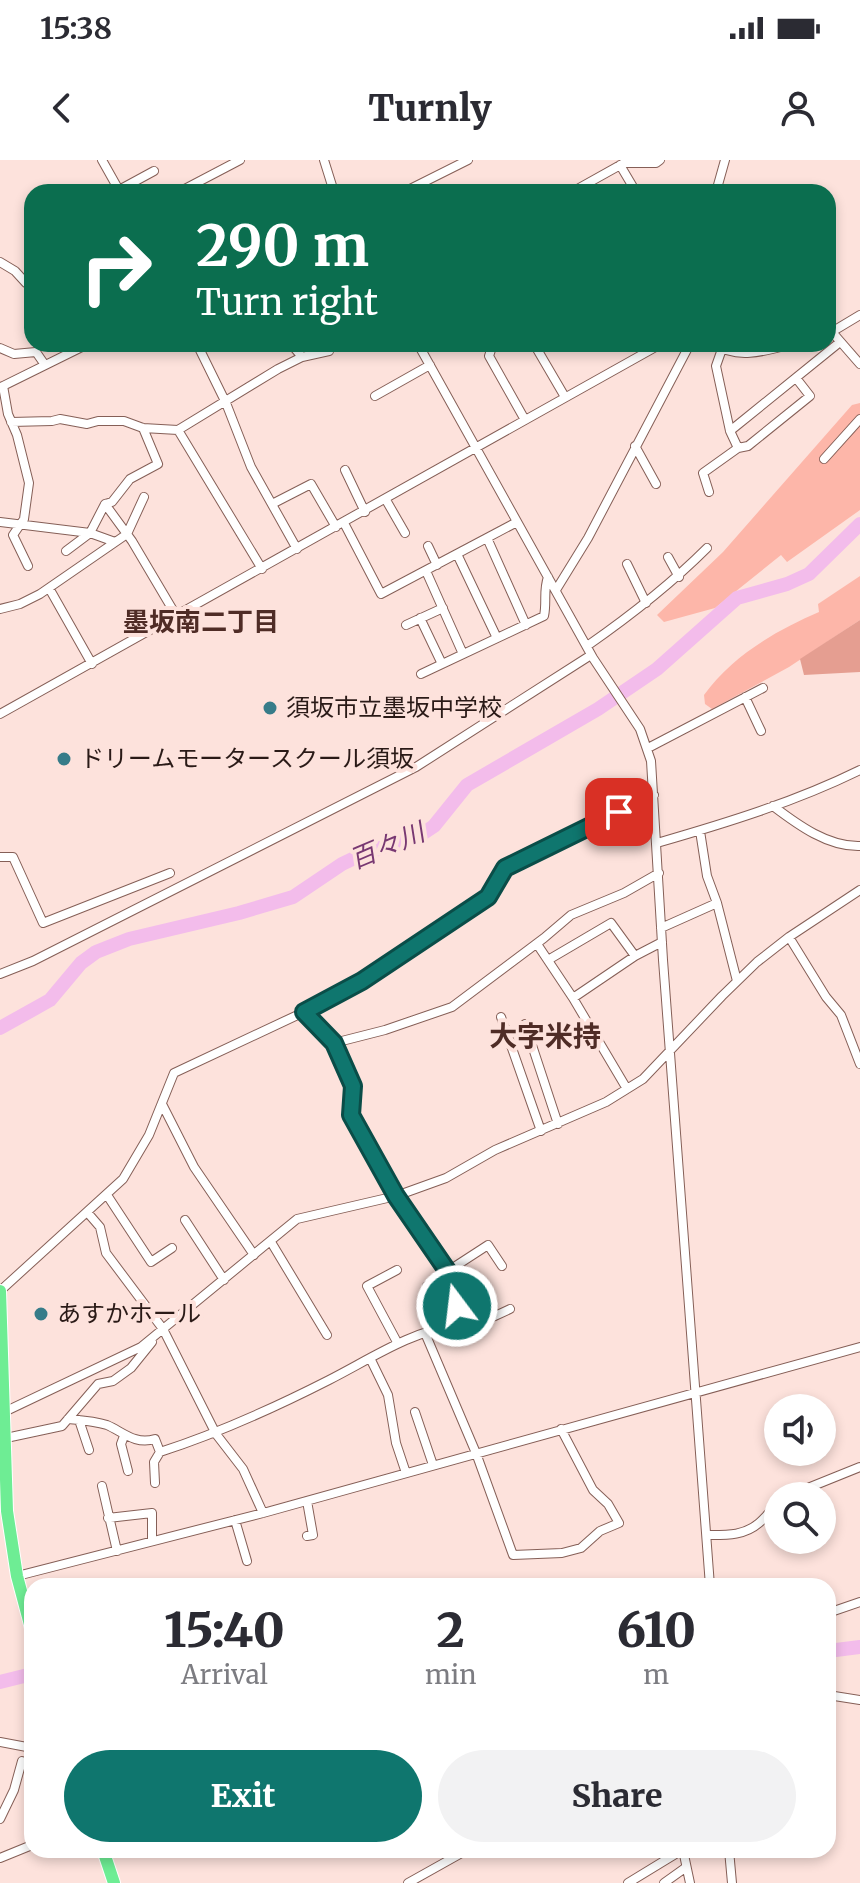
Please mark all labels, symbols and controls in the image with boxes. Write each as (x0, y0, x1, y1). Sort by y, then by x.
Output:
text: 15:38 (40, 9, 112, 47)
icon: back (40, 86, 84, 130)
text: Turnly (368, 86, 492, 131)
icon: person (776, 86, 820, 130)
text: 290 m (196, 211, 369, 281)
icon: right (64, 216, 168, 320)
text: Turn right (196, 280, 378, 325)
district label: 墨坂南二丁目 (123, 605, 279, 638)
place label: 須坂市立墨坂中学校 (286, 692, 502, 723)
marker: 須坂市立墨坂中学校 (261, 699, 279, 717)
place label: ドリームモータースクール須坂 (80, 743, 414, 774)
marker: ドリームモータースクール須坂 (55, 750, 73, 768)
pin (585, 778, 653, 846)
icon: arrive (597, 790, 641, 834)
water label: 百々川 (344, 814, 432, 876)
district label: 大字米持 (489, 1018, 601, 1054)
position arrow (415, 1264, 499, 1348)
place label: あすかホール (57, 1298, 201, 1329)
marker: あすかホール (32, 1305, 50, 1323)
map controls (764, 1394, 836, 1554)
button: sound (764, 1394, 836, 1466)
button: search (764, 1482, 836, 1554)
text: 15:40 (164, 1600, 285, 1660)
text: 2 (437, 1600, 465, 1660)
text: 610 (616, 1600, 696, 1660)
text: Arrival (181, 1658, 268, 1691)
text: min (425, 1658, 476, 1691)
text: m (643, 1658, 669, 1691)
button: Exit (64, 1750, 422, 1842)
button: Share (438, 1750, 796, 1842)

